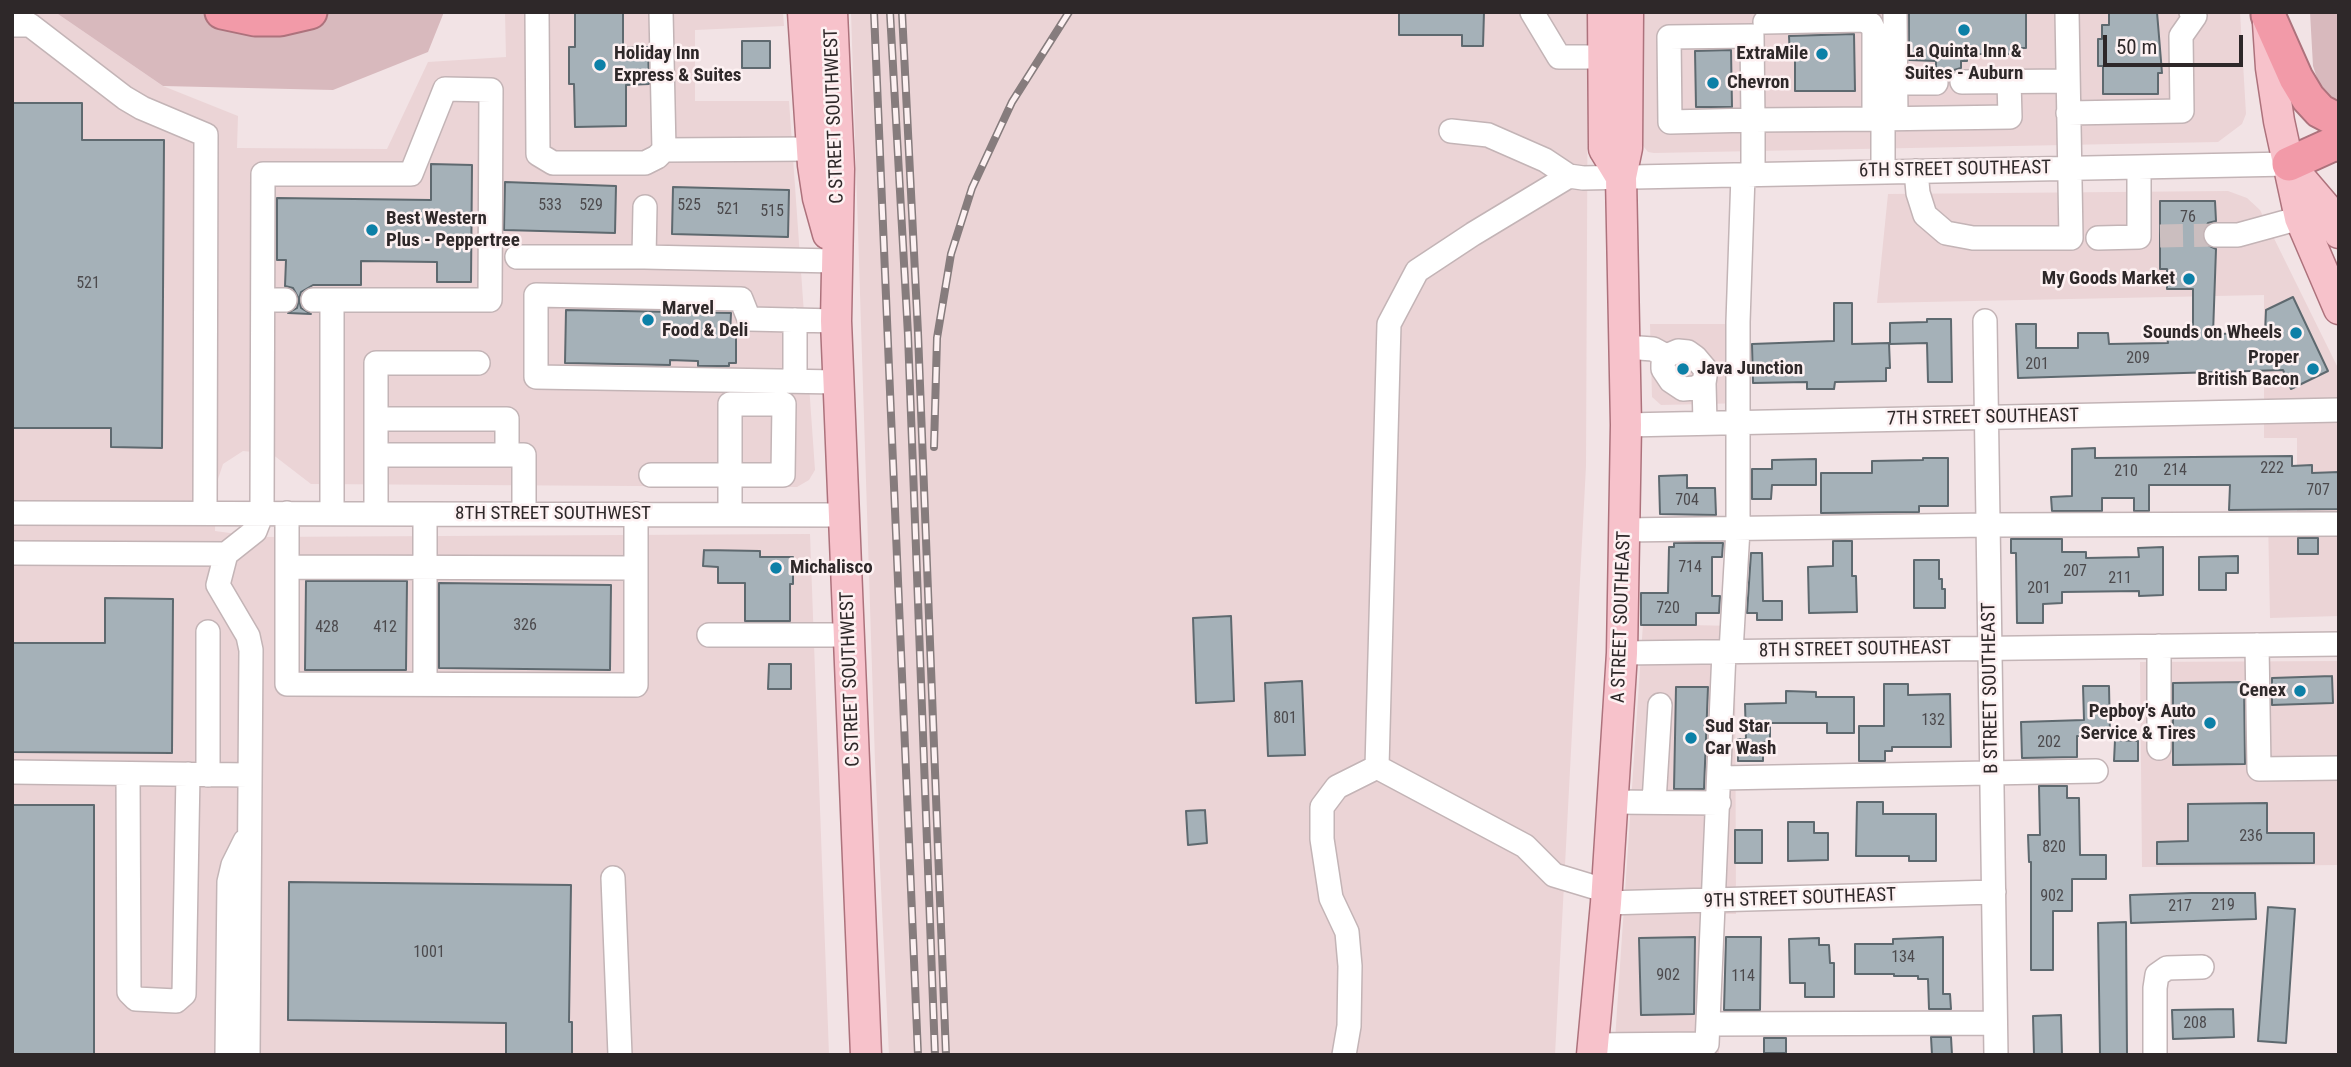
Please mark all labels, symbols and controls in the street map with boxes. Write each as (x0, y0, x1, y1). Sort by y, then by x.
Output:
scale bar (2106, 21, 2246, 65)
marker: La Quinta Inn & Suites - Auburn (1956, 22, 1972, 38)
street label: C STREET SOUTHWEST (821, 28, 849, 204)
text: 50 m (2116, 35, 2157, 59)
place label: La Quinta Inn & Suites - Auburn (1905, 41, 2023, 85)
place label: Holiday Inn Express & Suites (614, 43, 741, 87)
place label: ExtraMile (1736, 43, 1808, 65)
marker: ExtraMile (1814, 46, 1830, 62)
marker: Holiday Inn Express & Suites (592, 57, 608, 73)
place label: Chevron (1727, 72, 1789, 94)
marker: Chevron (1705, 75, 1721, 91)
street label: 6TH STREET SOUTHEAST (1859, 157, 2051, 183)
house number: 533 (538, 196, 562, 216)
house number: 529 (579, 196, 603, 216)
house number: 525 (677, 196, 701, 216)
house number: 521 (716, 200, 740, 220)
house number: 515 (760, 202, 784, 222)
place label: Best Western Plus - Peppertree (386, 208, 520, 252)
house number: 76 (2180, 208, 2196, 228)
marker: Best Western Plus - Peppertree (364, 222, 380, 238)
place label: My Goods Market (2042, 268, 2175, 290)
marker: My Goods Market (2181, 271, 2197, 287)
house number: 521 (76, 274, 100, 294)
place label: Marvel Food & Deli (662, 298, 748, 342)
marker: Marvel Food & Deli (640, 312, 656, 328)
place label: Sounds on Wheels (2143, 322, 2282, 344)
marker: Sounds on Wheels (2288, 325, 2304, 341)
place label: Proper British Bacon (2197, 347, 2299, 391)
house number: 209 (2126, 349, 2150, 369)
house number: 201 (2025, 355, 2049, 375)
place label: Java Junction (1697, 358, 1803, 380)
marker: Java Junction (1675, 361, 1691, 377)
marker: Proper British Bacon (2305, 361, 2321, 377)
street label: 7TH STREET SOUTHEAST (1887, 405, 2079, 431)
house number: 222 (2260, 459, 2284, 479)
house number: 214 (2163, 461, 2187, 481)
house number: 210 (2114, 462, 2138, 482)
house number: 707 (2306, 481, 2330, 501)
house number: 704 (1675, 491, 1699, 511)
street label: 8TH STREET SOUTHWEST (455, 503, 651, 525)
street label: A STREET SOUTHEAST (1608, 531, 1636, 703)
place label: Michalisco (790, 557, 873, 579)
house number: 714 (1678, 558, 1702, 578)
marker: Michalisco (768, 560, 784, 576)
house number: 207 (2063, 562, 2087, 582)
house number: 211 (2108, 569, 2132, 589)
house number: 201 (2027, 579, 2051, 599)
street label: C STREET SOUTHWEST (837, 591, 865, 767)
house number: 720 (1656, 599, 1680, 619)
street label: B STREET SOUTHEAST (1978, 602, 2004, 774)
house number: 326 (513, 616, 537, 636)
house number: 428 (315, 618, 339, 638)
house number: 412 (373, 618, 397, 638)
street label: 8TH STREET SOUTHEAST (1759, 637, 1951, 663)
place label: Cenex (2239, 680, 2286, 702)
marker: Cenex (2292, 683, 2308, 699)
place label: Pepboy's Auto Service & Tires (2080, 701, 2196, 745)
house number: 801 (1273, 709, 1297, 729)
house number: 132 (1921, 711, 1945, 731)
marker: Pepboy's Auto Service & Tires (2202, 715, 2218, 731)
place label: Sud Star Car Wash (1705, 716, 1776, 760)
marker: Sud Star Car Wash (1683, 730, 1699, 746)
house number: 202 (2037, 733, 2061, 753)
house number: 236 (2239, 827, 2263, 847)
house number: 820 (2042, 838, 2066, 858)
street label: 9TH STREET SOUTHEAST (1704, 884, 1896, 914)
house number: 902 (2040, 887, 2064, 907)
house number: 219 (2211, 896, 2235, 916)
house number: 217 (2168, 897, 2192, 917)
house number: 1001 (413, 943, 445, 963)
house number: 134 (1891, 948, 1915, 968)
house number: 902 (1656, 966, 1680, 986)
house number: 114 (1731, 967, 1755, 987)
house number: 208 (2183, 1014, 2207, 1034)

